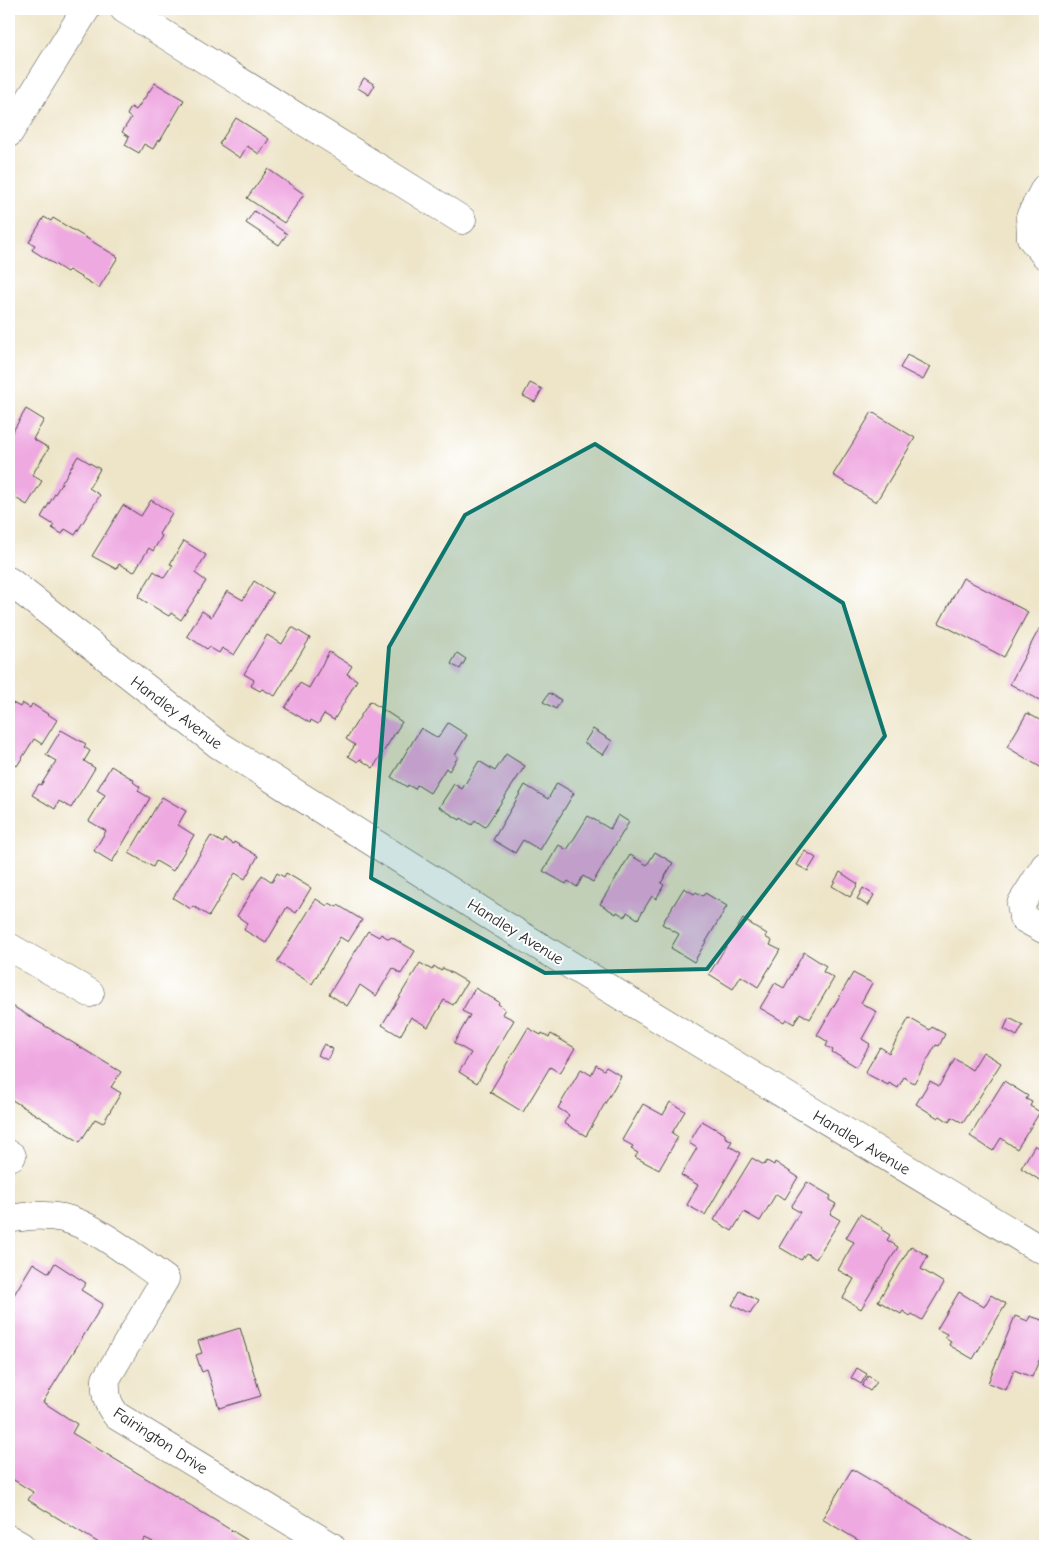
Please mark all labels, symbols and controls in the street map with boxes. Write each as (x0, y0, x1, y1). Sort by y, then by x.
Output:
street label: Handley Avenue (127, 673, 226, 753)
street label: Handley Avenue (464, 895, 567, 969)
street label: Handley Avenue (810, 1107, 913, 1179)
street label: Fairington Drive (110, 1404, 211, 1478)

